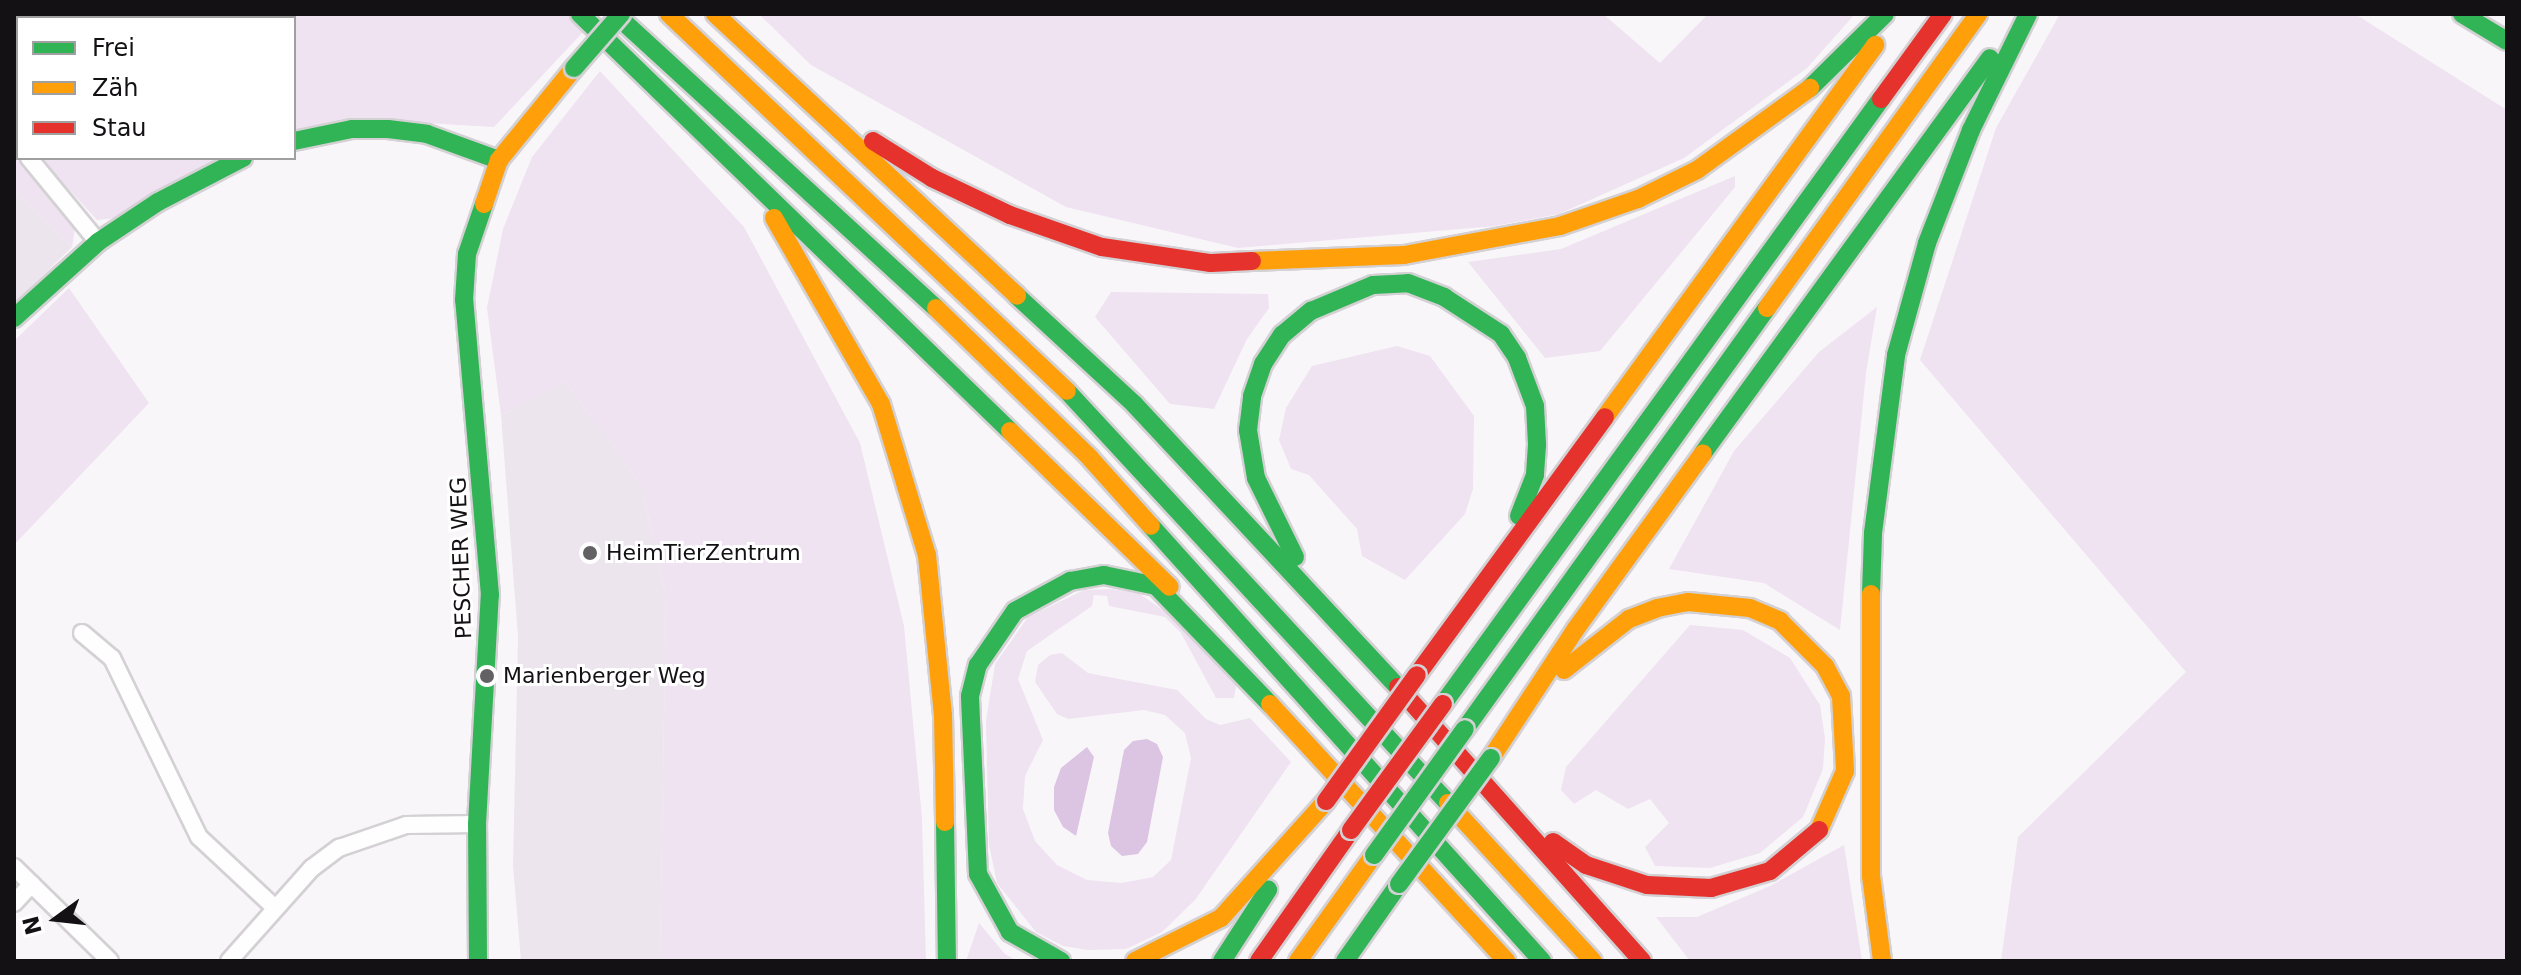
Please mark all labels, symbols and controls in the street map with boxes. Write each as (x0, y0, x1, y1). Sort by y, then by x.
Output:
legend (16, 16, 296, 160)
text: Frei (92, 34, 135, 62)
text: Zäh (92, 74, 138, 102)
text: Stau (92, 114, 147, 142)
street label: PESCHER WEG (445, 477, 477, 639)
place label: HeimTierZentrum (606, 540, 801, 566)
marker: HeimTierZentrum (581, 544, 599, 562)
place label: Marienberger Weg (503, 663, 706, 689)
marker: Marienberger Weg (478, 667, 496, 685)
north arrow (16, 879, 96, 959)
text: N (18, 913, 47, 937)

